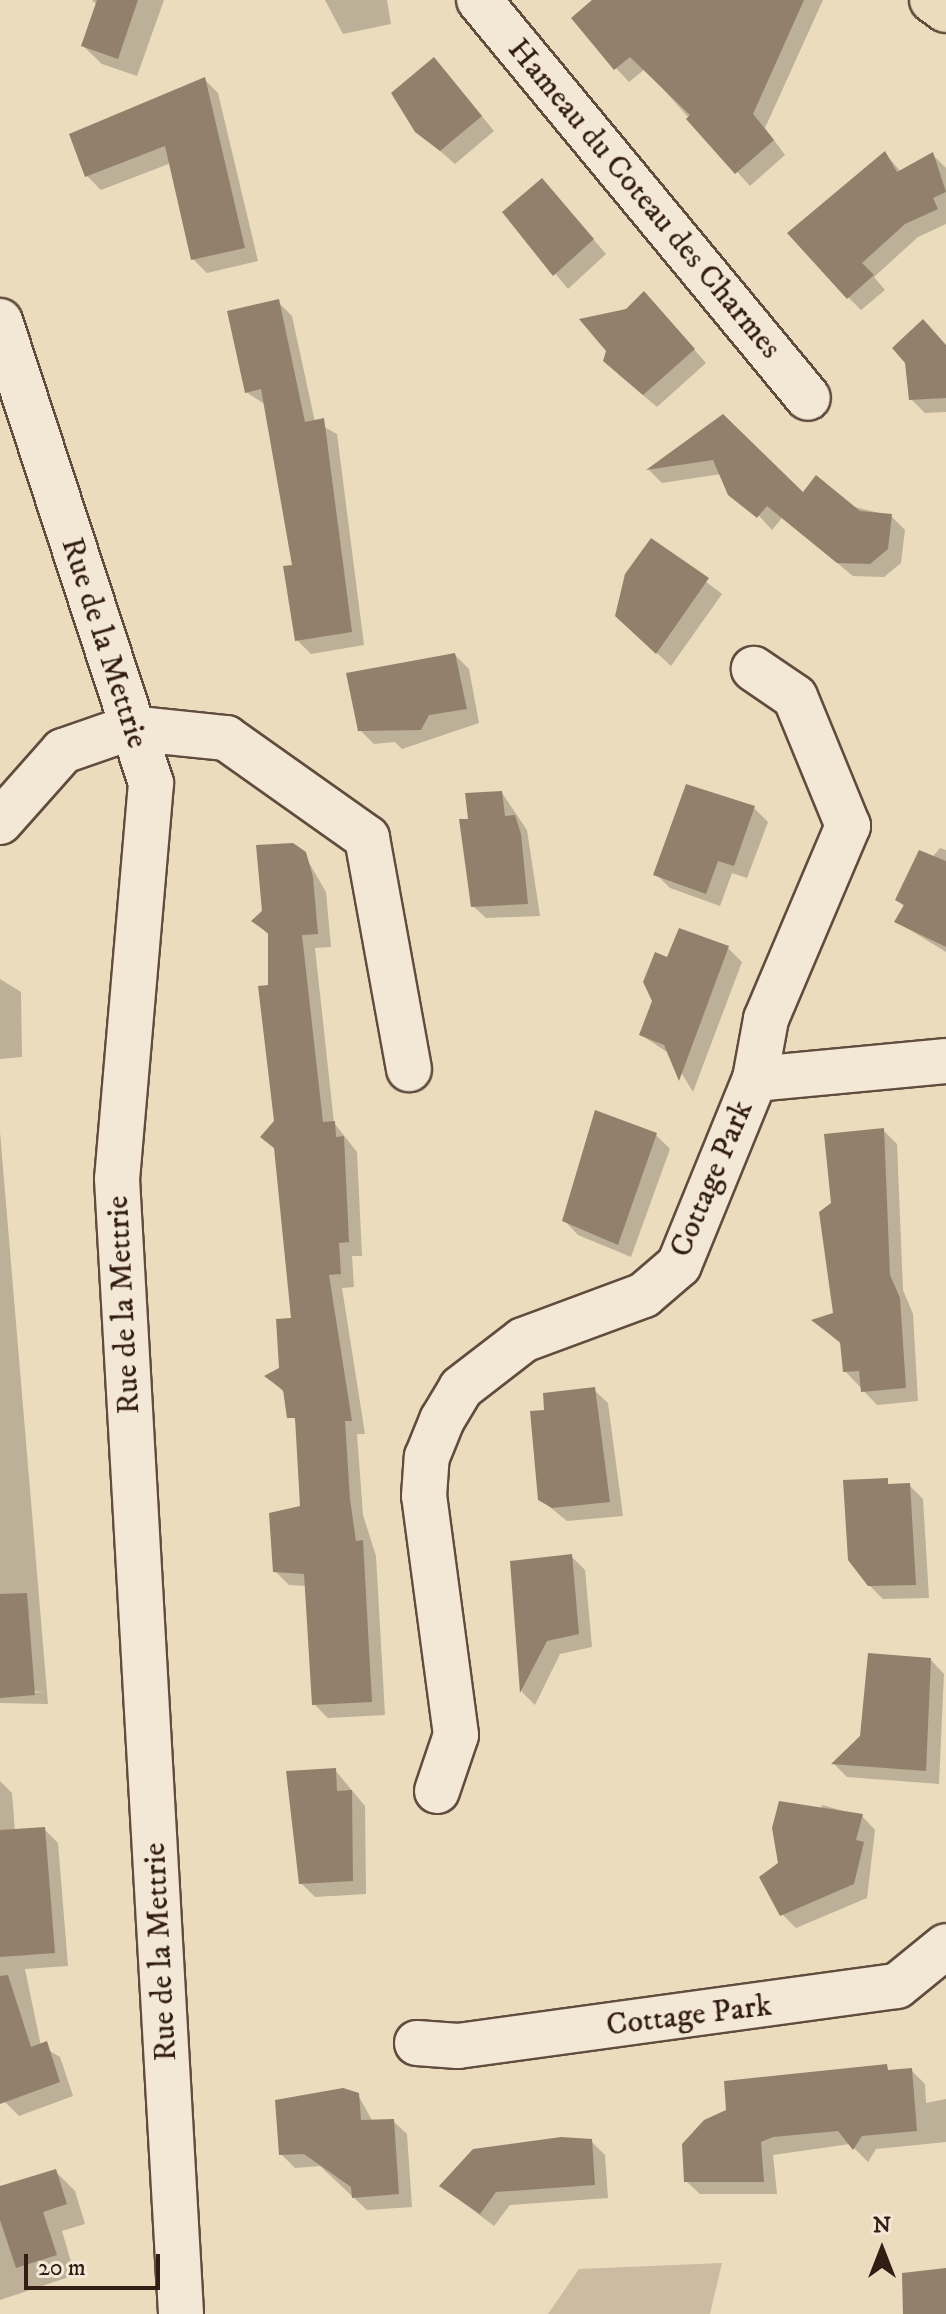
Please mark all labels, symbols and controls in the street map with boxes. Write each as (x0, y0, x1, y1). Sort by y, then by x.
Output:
street label: Hameau du Coteau des Charmes (499, 31, 789, 367)
street label: Rue de la Mettrie (52, 533, 156, 753)
street label: Cottage Park (662, 1095, 762, 1263)
street label: Rue de la Mettrie (99, 1195, 149, 1415)
street label: Rue de la Mettrie (136, 1842, 186, 2062)
street label: Cottage Park (604, 1987, 774, 2045)
north arrow (842, 2210, 922, 2290)
text: N (873, 2212, 891, 2239)
scale bar (28, 2238, 164, 2288)
text: 20 m (38, 2253, 86, 2283)

